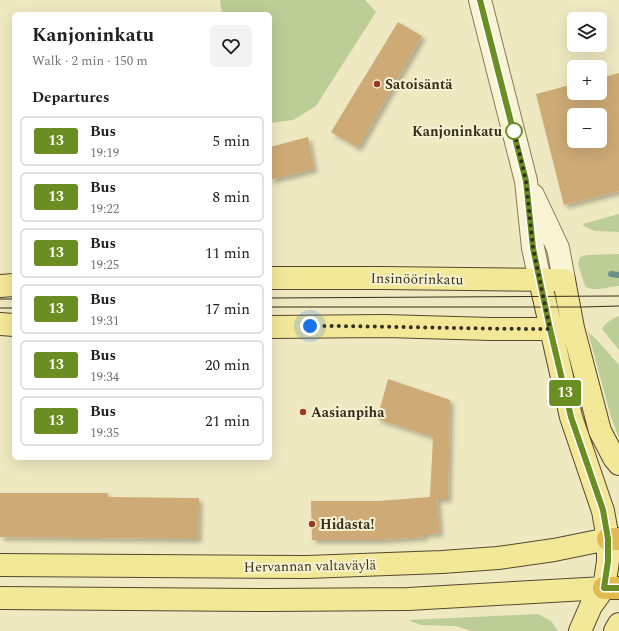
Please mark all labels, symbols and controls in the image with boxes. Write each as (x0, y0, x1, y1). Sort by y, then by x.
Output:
map controls (567, 12, 607, 148)
button: layers (567, 12, 607, 52)
text: Kanjoninkatu (32, 21, 154, 50)
button: heart (210, 25, 252, 67)
text: Walk · 2 min · 150 m (32, 51, 148, 71)
button: + (567, 60, 607, 100)
place label: Satoisäntä (385, 74, 453, 95)
marker: Satoisäntä (372, 79, 382, 89)
text: Departures (32, 86, 110, 109)
button: − (567, 108, 607, 148)
text: Bus (90, 120, 116, 143)
place label: Kanjoninkatu (412, 121, 503, 142)
marker: Kanjoninkatu (505, 122, 523, 140)
text: 13 (48, 130, 64, 151)
text: 5 min (212, 130, 250, 153)
text: 19:19 (90, 143, 119, 163)
text: Bus (90, 176, 116, 199)
text: 13 (48, 186, 64, 207)
text: 8 min (212, 186, 250, 209)
text: 19:22 (90, 199, 119, 219)
text: Bus (90, 232, 116, 255)
text: 13 (48, 242, 64, 263)
text: 11 min (205, 242, 250, 265)
text: 19:25 (90, 255, 119, 275)
street label: Insinöörinkatu (370, 268, 464, 290)
text: Bus (90, 288, 116, 311)
text: 13 (48, 298, 64, 319)
text: 17 min (205, 298, 250, 321)
text: 19:31 (90, 311, 119, 331)
your location (300, 316, 320, 336)
text: Bus (90, 344, 116, 367)
text: 13 (48, 354, 64, 375)
text: 20 min (205, 354, 250, 377)
text: 19:34 (90, 367, 119, 387)
line badge: 13 (547, 380, 583, 406)
text: 13 (557, 382, 573, 403)
text: Bus (90, 400, 116, 423)
place label: Aasianpiha (311, 402, 385, 423)
marker: Aasianpiha (298, 407, 308, 417)
text: 13 (48, 410, 64, 431)
text: 21 min (205, 410, 250, 433)
text: 19:35 (90, 423, 119, 443)
place label: Hidasta! (320, 514, 374, 535)
marker: Hidasta! (307, 519, 317, 529)
street label: Hervannan valtaväylä (244, 554, 377, 578)

